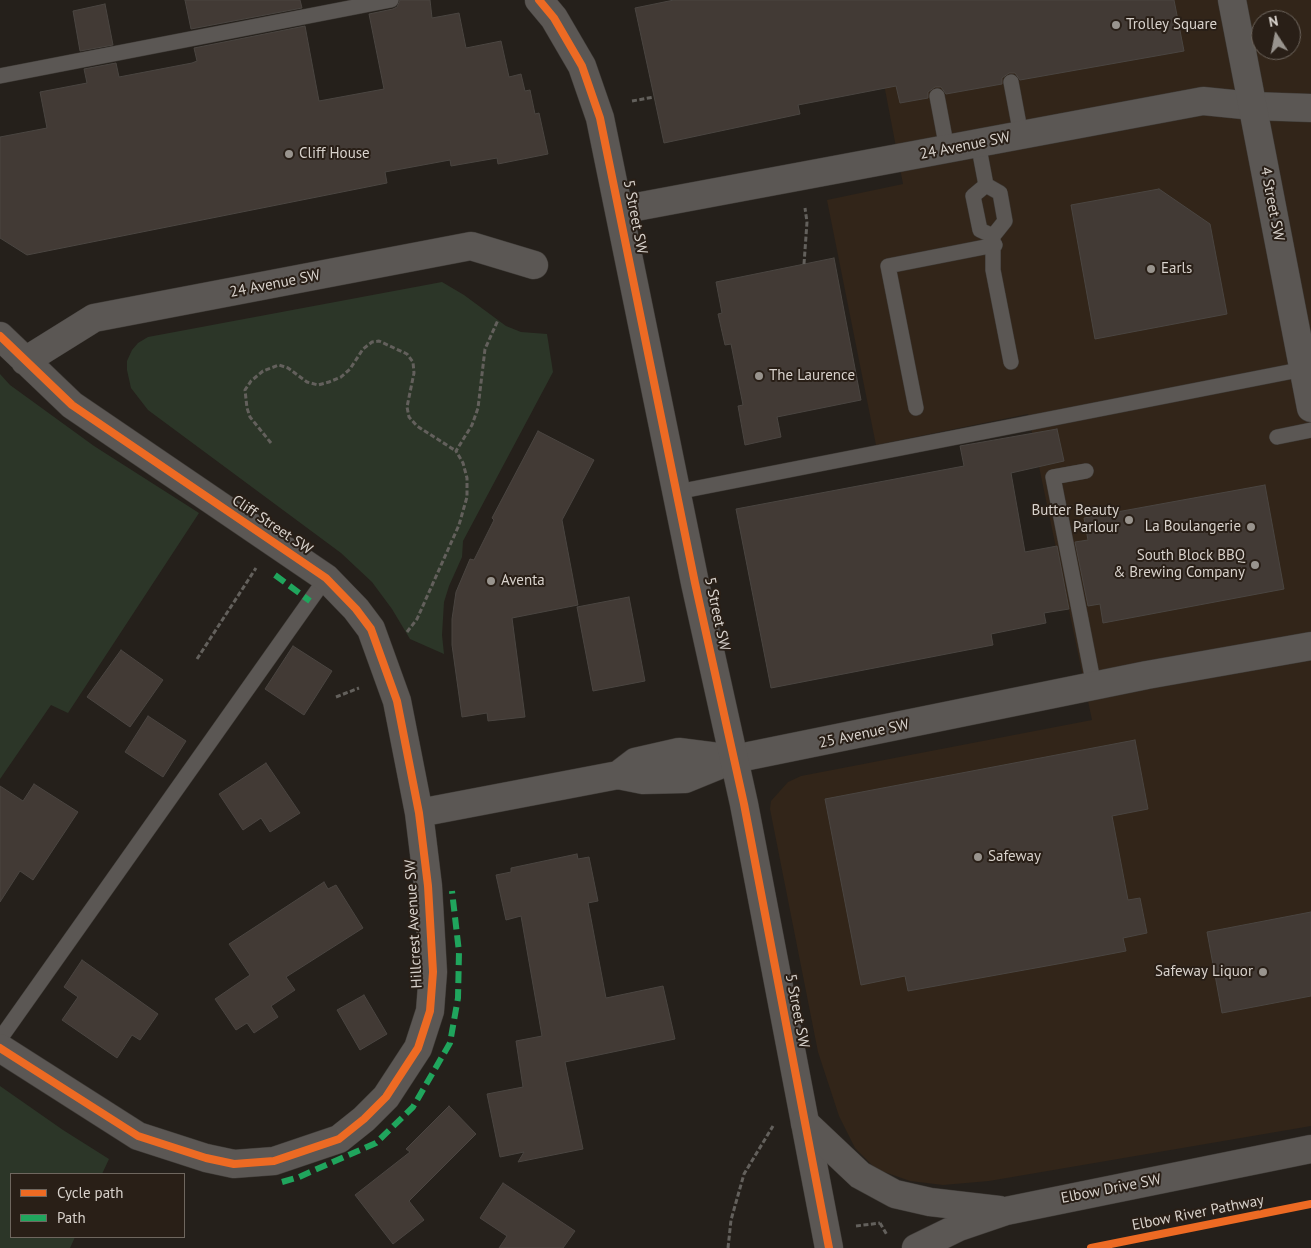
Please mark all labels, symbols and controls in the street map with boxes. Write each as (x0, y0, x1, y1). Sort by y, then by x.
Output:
north arrow (1251, 10, 1301, 60)
text: N (1267, 12, 1280, 31)
place label: Trolley Square (1126, 16, 1217, 34)
marker: Trolley Square (1110, 19, 1122, 31)
street label: 24 Avenue SW (918, 128, 1012, 164)
place label: Cliff House (299, 145, 370, 163)
marker: Cliff House (283, 148, 295, 160)
street label: 4 Street SW (1256, 166, 1288, 242)
street label: 5 Street SW (619, 179, 651, 255)
place label: Earls (1161, 260, 1192, 278)
marker: Earls (1145, 263, 1157, 275)
street label: 24 Avenue SW (228, 266, 322, 302)
place label: The Laurence (769, 367, 855, 385)
marker: The Laurence (753, 370, 765, 382)
street label: Cliff Street SW (228, 491, 316, 559)
place label: Butter Beauty Parlour (1031, 502, 1119, 537)
marker: Butter Beauty Parlour (1123, 514, 1135, 526)
place label: La Boulangerie (1145, 518, 1241, 536)
marker: La Boulangerie (1245, 521, 1257, 533)
place label: South Block BBQ & Brewing Company (1113, 547, 1245, 582)
marker: South Block BBQ & Brewing Company (1249, 559, 1261, 571)
place label: Aventa (501, 572, 545, 590)
marker: Aventa (485, 575, 497, 587)
street label: 5 Street SW (700, 576, 734, 652)
street label: 25 Avenue SW (817, 716, 911, 752)
place label: Safeway (988, 848, 1041, 866)
marker: Safeway (972, 851, 984, 863)
street label: Hillcrest Avenue SW (402, 859, 426, 989)
place label: Safeway Liquor (1155, 963, 1253, 981)
marker: Safeway Liquor (1257, 966, 1269, 978)
street label: 5 Street SW (781, 973, 813, 1049)
street label: Elbow Drive SW (1059, 1170, 1163, 1208)
legend (10, 1173, 185, 1238)
text: Cycle path (57, 1183, 123, 1202)
street label: Elbow River Pathway (1130, 1191, 1266, 1235)
text: Path (57, 1208, 86, 1227)

